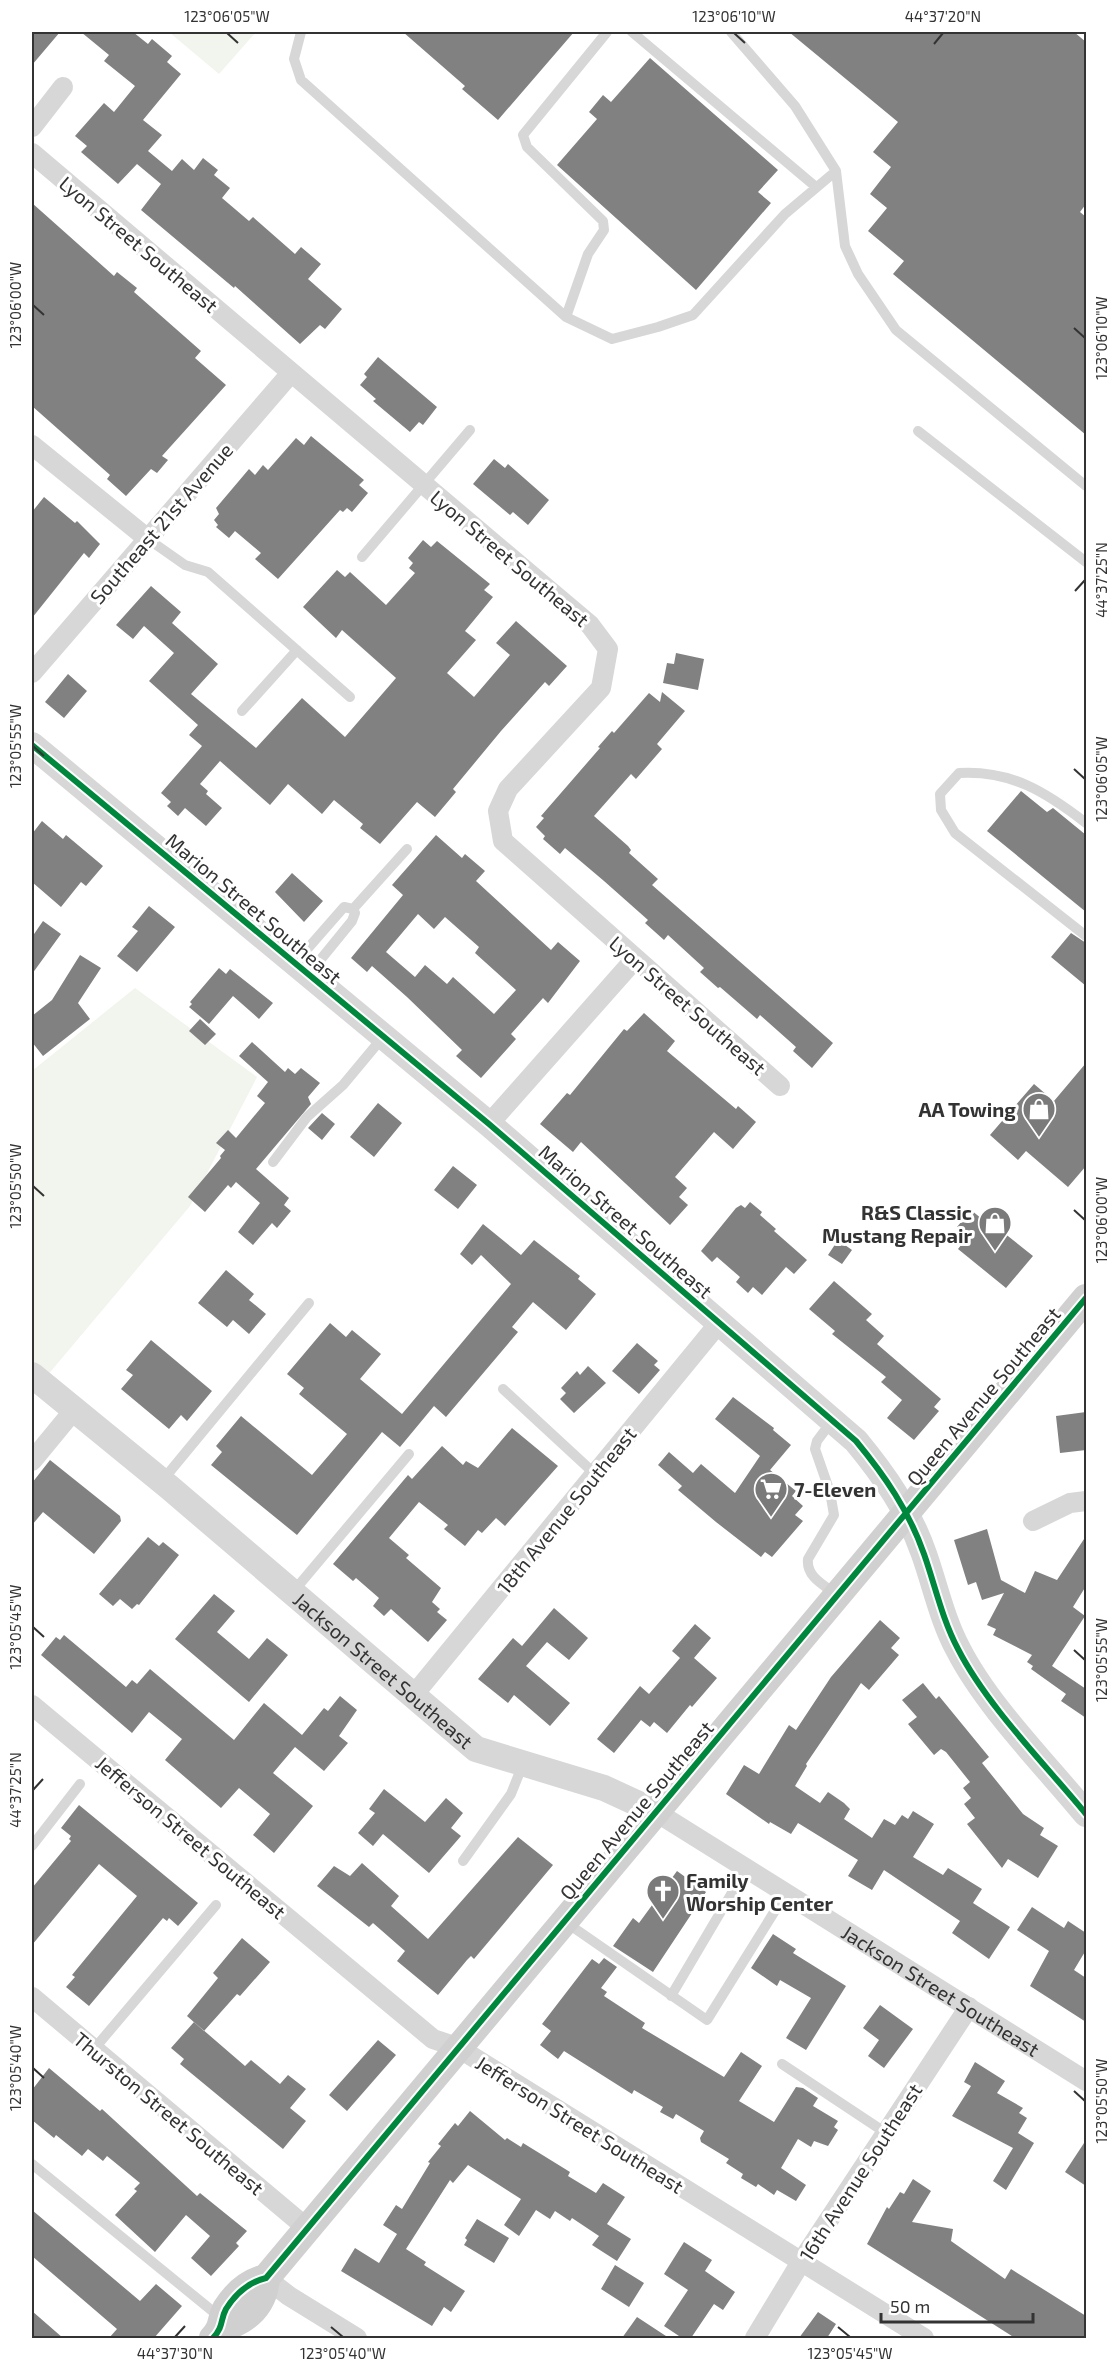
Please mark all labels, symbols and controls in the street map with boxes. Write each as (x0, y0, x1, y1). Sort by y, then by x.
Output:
text: 123°06'05"W (184, 7, 270, 25)
text: 123°06'10"W (692, 7, 776, 25)
text: 44°37'20"N (905, 7, 981, 25)
street label: Lyon Street Southeast (55, 171, 223, 318)
text: 123°06'00"W (6, 262, 24, 348)
text: 123°06'10"W (1092, 296, 1110, 380)
street label: Southeast 21st Avenue (85, 438, 237, 608)
street label: Lyon Street Southeast (426, 485, 594, 632)
text: 44°37'25"N (1092, 542, 1110, 618)
text: 123°05'55"W (6, 704, 24, 788)
text: 123°06'05"W (1092, 736, 1110, 822)
street label: Marion Street Southeast (161, 828, 347, 989)
street label: Lyon Street Southeast (605, 930, 771, 1080)
shop icon: AA Towing (1021, 1091, 1057, 1138)
place label: AA Towing (919, 1097, 1016, 1121)
street label: Marion Street Southeast (534, 1139, 718, 1303)
text: 123°05'50"W (6, 1143, 24, 1229)
text: 123°06'00"W (1092, 1177, 1110, 1263)
place label: R&S Classic Mustang Repair (822, 1200, 972, 1247)
shop icon: R&S Classic Mustang Repair (977, 1205, 1013, 1252)
street label: Queen Avenue Southeast (901, 1301, 1065, 1490)
street label: 18th Avenue Southeast (491, 1422, 641, 1598)
supermarket icon: 7-Eleven (753, 1471, 789, 1518)
place label: 7-Eleven (794, 1477, 876, 1501)
text: 123°05'45"W (6, 1585, 24, 1669)
street label: Jackson Street Southeast (289, 1587, 478, 1754)
text: 123°05'55"W (1092, 1618, 1110, 1702)
street label: Queen Avenue Southeast (554, 1715, 718, 1904)
street label: Jefferson Street Southeast (91, 1750, 291, 1924)
text: 44°37'25"N (6, 1752, 24, 1828)
place label: Family Worship Center (686, 1868, 834, 1915)
church icon: Family Worship Center (645, 1873, 681, 1920)
street label: Jackson Street Southeast (838, 1919, 1044, 2061)
text: 123°05'40"W (6, 2025, 24, 2111)
street label: Thurston Street Southeast (69, 2026, 269, 2200)
street label: Jefferson Street Southeast (472, 2050, 689, 2198)
text: 123°05'50"W (1092, 2058, 1110, 2144)
street label: 16th Avenue Southeast (794, 2078, 927, 2265)
scale bar (881, 2286, 1032, 2324)
text: 50 m (890, 2295, 930, 2317)
text: 44°37'30"N (137, 2344, 213, 2362)
text: 123°05'40"W (300, 2344, 386, 2362)
text: 123°05'45"W (808, 2344, 892, 2362)

